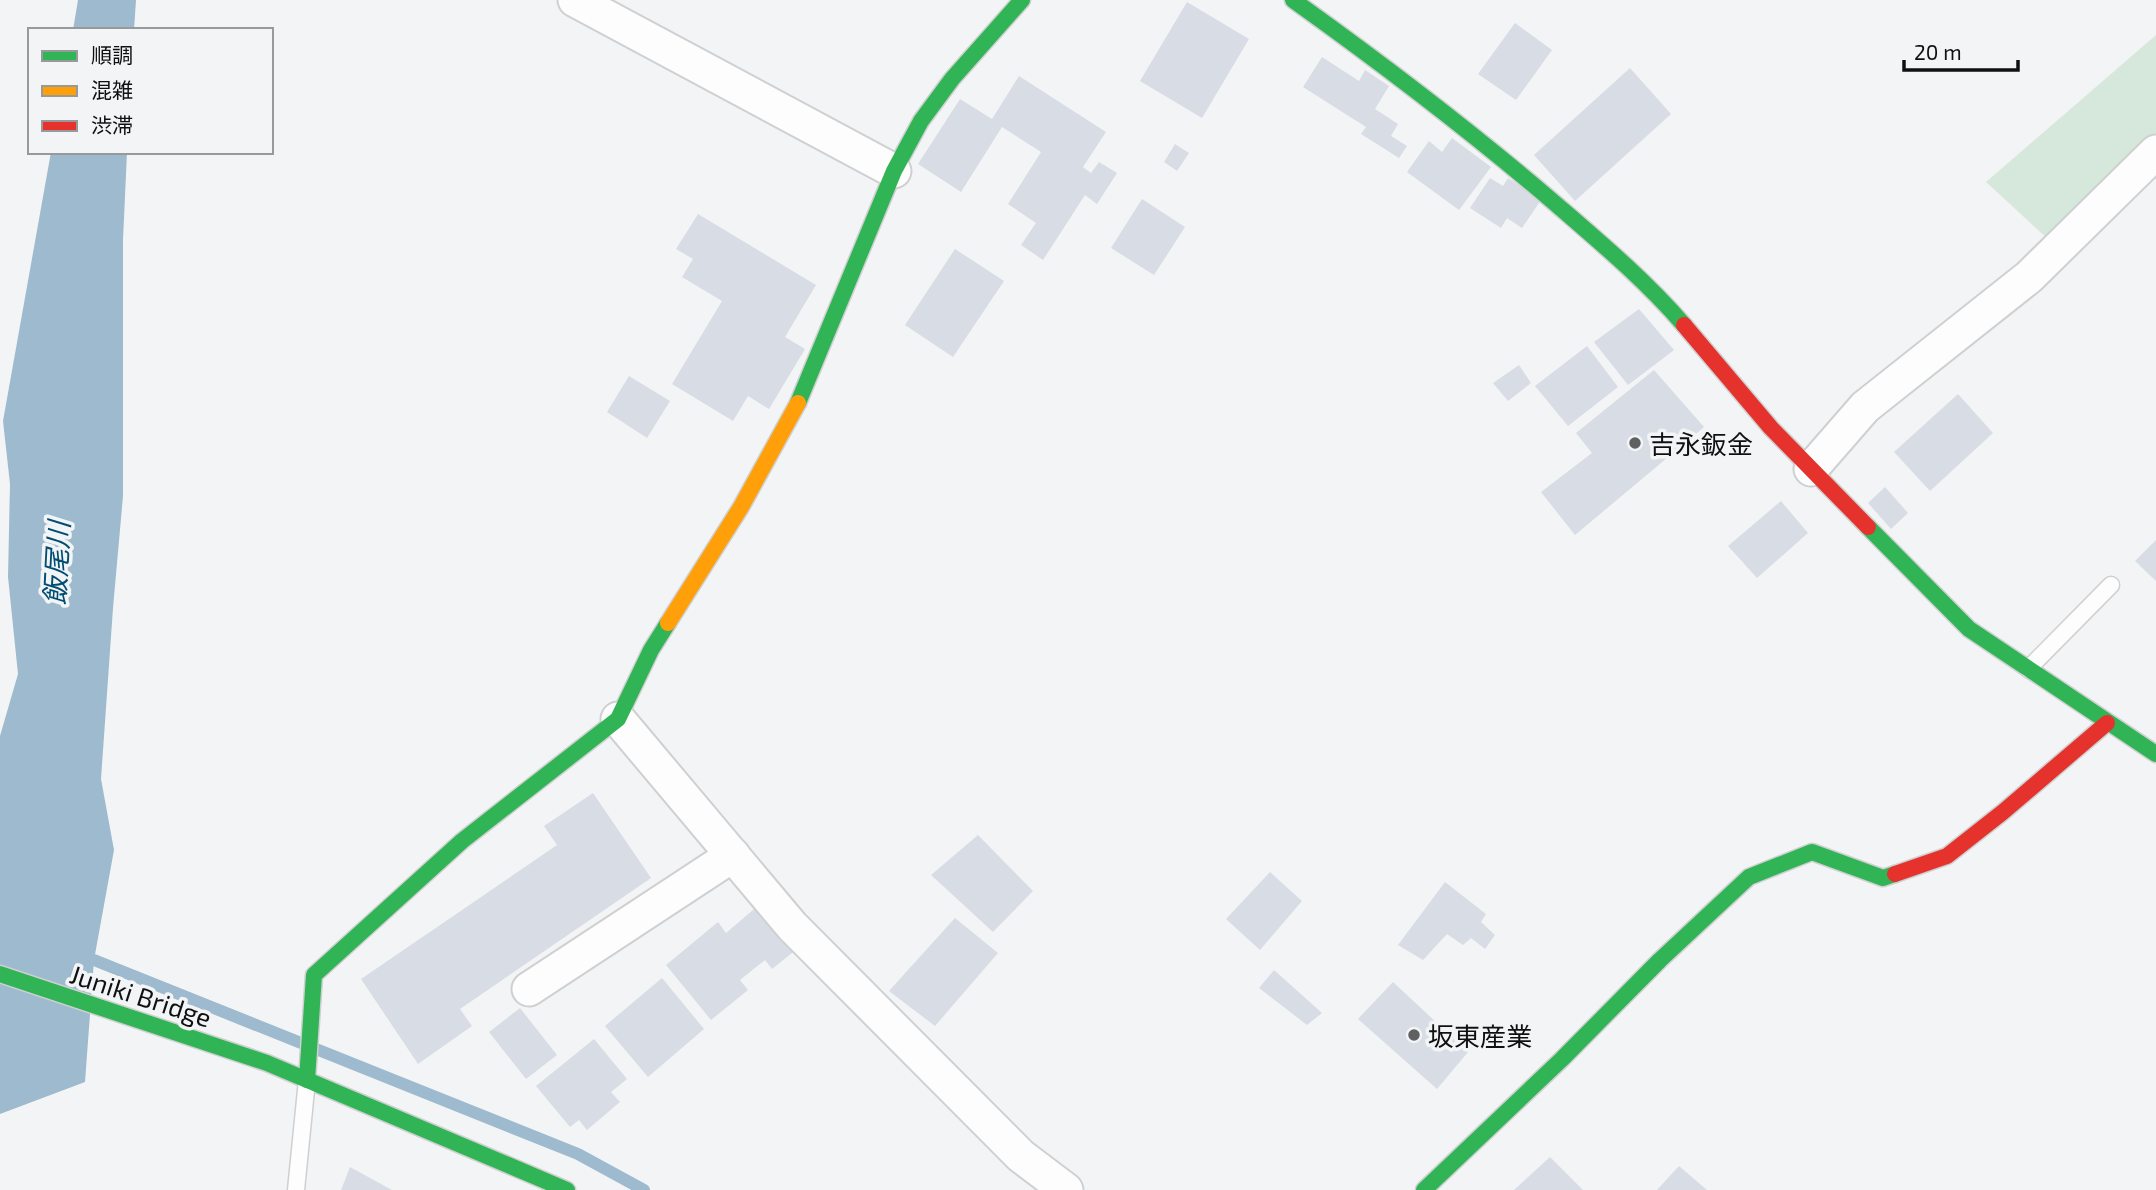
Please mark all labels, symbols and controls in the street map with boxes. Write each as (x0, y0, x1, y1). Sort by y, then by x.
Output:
legend (28, 28, 273, 154)
scale bar (1904, 28, 2018, 72)
text: 20 m (1914, 39, 1962, 64)
text: 順調 (91, 42, 133, 67)
text: 混雑 (91, 77, 133, 102)
text: 渋滞 (91, 112, 133, 137)
place label: 吉永鈑金 (1649, 428, 1753, 459)
marker: 吉永鈑金 (1627, 435, 1643, 451)
water label: 飯尾川 (37, 517, 75, 606)
street label: Juniki Bridge (66, 958, 216, 1032)
place label: 坂東産業 (1428, 1020, 1532, 1051)
marker: 坂東産業 (1406, 1027, 1422, 1043)

